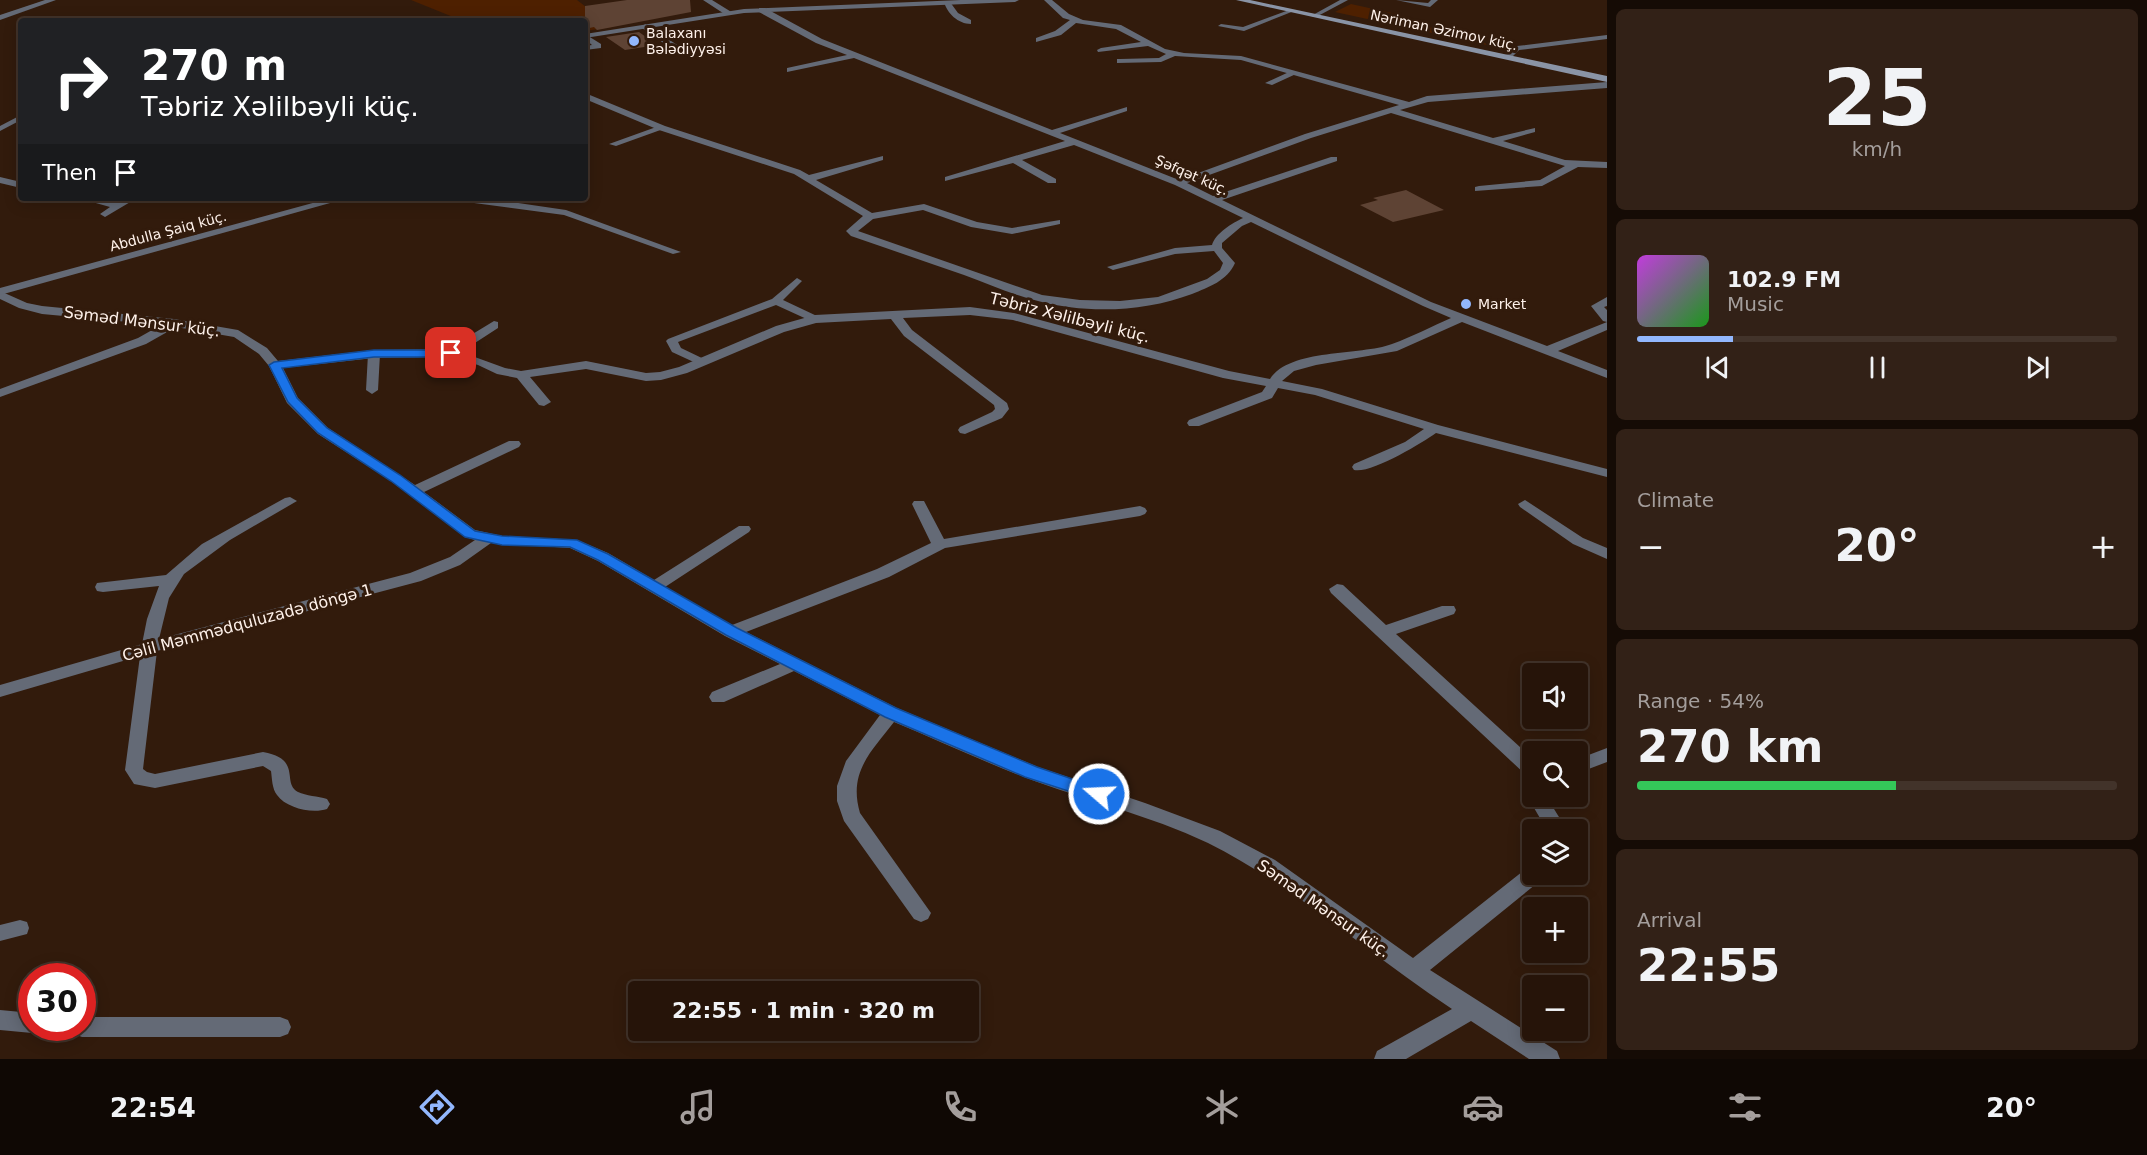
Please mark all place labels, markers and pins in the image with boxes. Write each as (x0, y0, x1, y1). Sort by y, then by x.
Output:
place label: Balaxanı Bələdiyyəsi (646, 25, 726, 57)
marker: Balaxanı Bələdiyyəsi (627, 34, 641, 48)
place label: Market (1478, 296, 1527, 312)
marker: Market (1459, 297, 1473, 311)
pin (425, 327, 476, 378)

